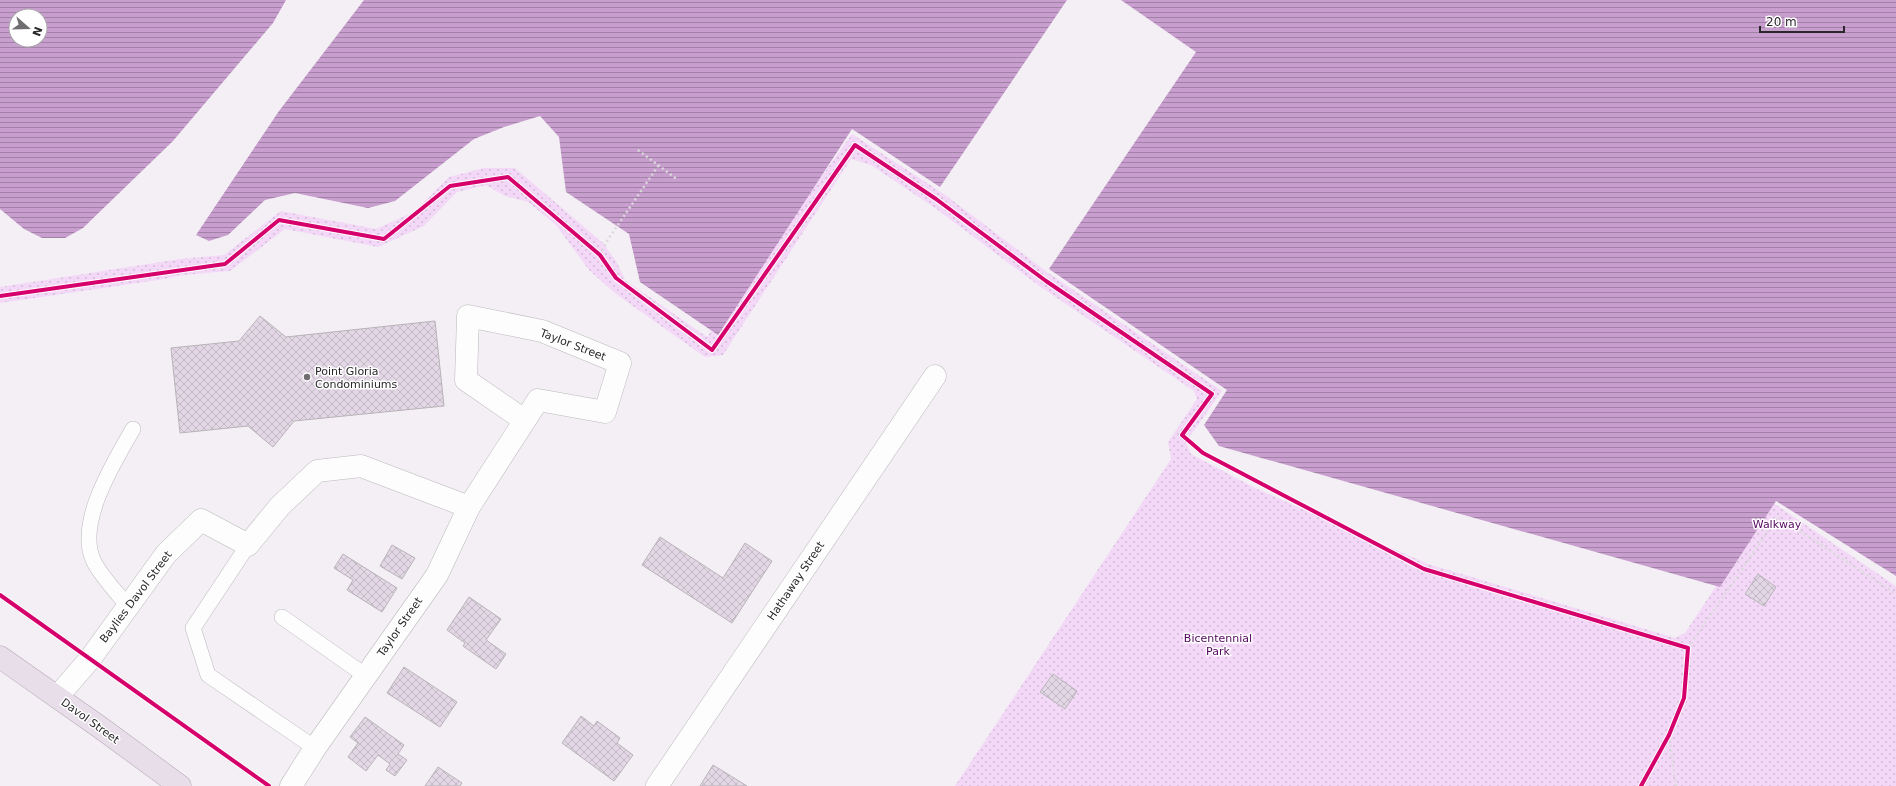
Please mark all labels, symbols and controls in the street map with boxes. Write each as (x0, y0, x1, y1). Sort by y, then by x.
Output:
north arrow (8, 8, 48, 48)
scale bar (1760, 8, 1844, 34)
text: 20 m (1766, 15, 1797, 29)
text: N (29, 25, 45, 38)
street label: Taylor Street (537, 326, 608, 364)
place label: Point Gloria Condominiums (315, 365, 398, 391)
marker: Point Gloria Condominiums (302, 372, 312, 382)
park label: Walkway (1753, 518, 1802, 531)
street label: Hathaway Street (765, 539, 828, 623)
street label: Baylies Davol Street (97, 548, 175, 645)
street label: Taylor Street (374, 594, 426, 660)
park label: Bicentennial Park (1184, 632, 1252, 658)
street label: Davol Street (58, 696, 122, 747)

